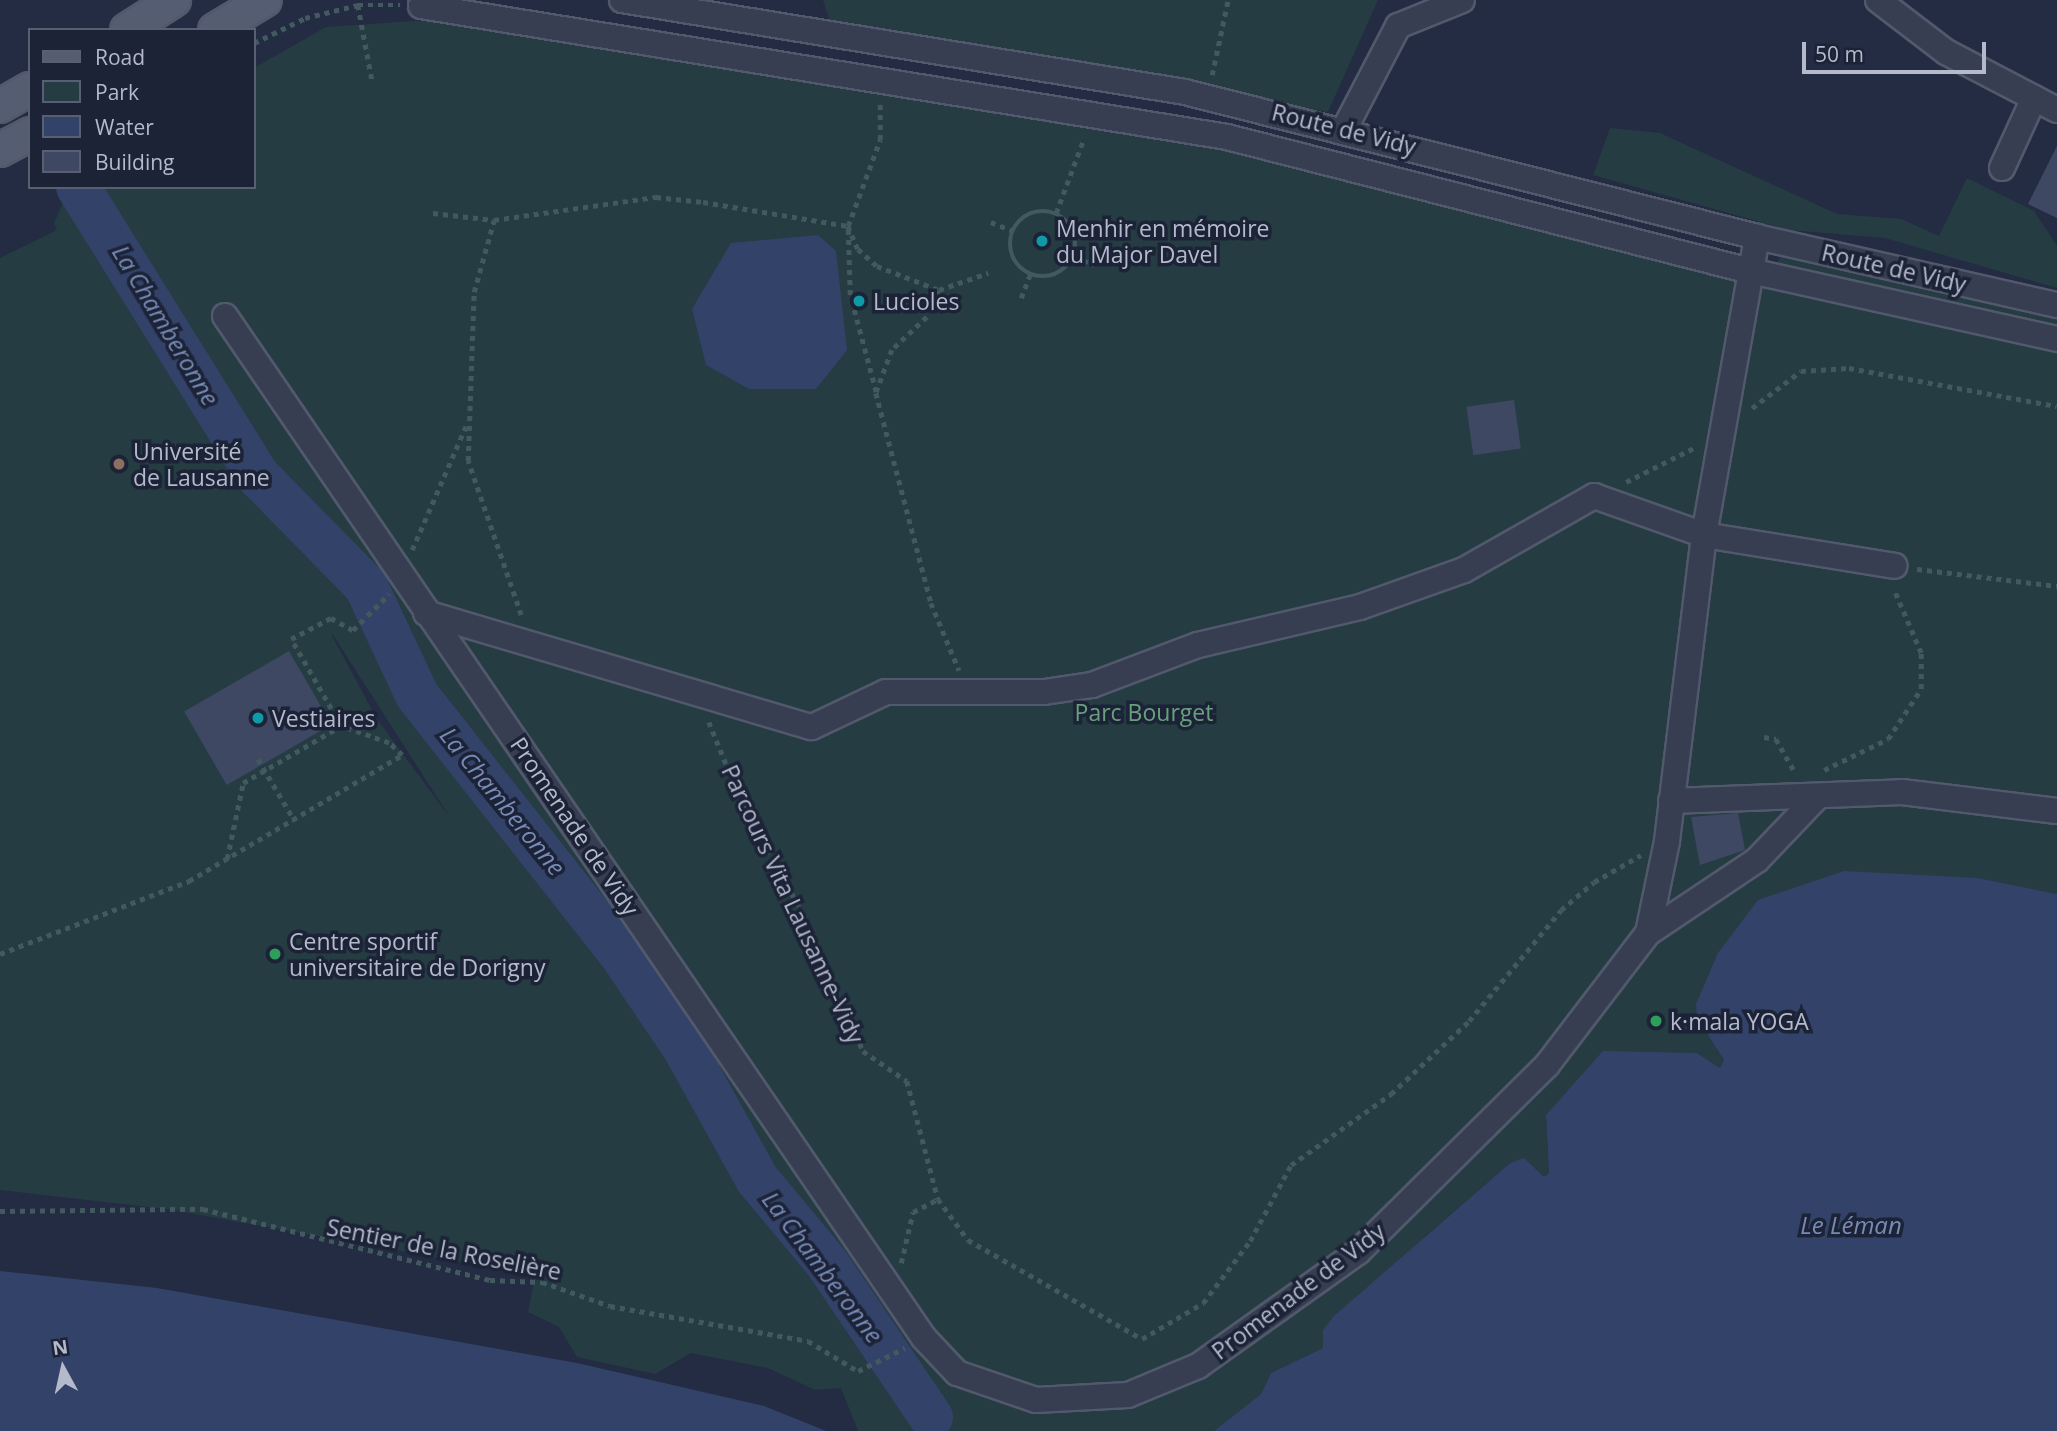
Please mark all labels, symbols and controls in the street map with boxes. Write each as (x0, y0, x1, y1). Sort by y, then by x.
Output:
legend (28, 28, 256, 189)
scale bar (1805, 28, 1989, 72)
text: 50 m (1815, 40, 1864, 68)
text: Road (95, 43, 145, 71)
text: Park (95, 78, 139, 106)
street label: Route de Vidy (1269, 98, 1419, 160)
text: Water (95, 113, 154, 141)
text: Building (95, 148, 174, 176)
place label: Menhir en mémoire du Major Davel (1056, 214, 1269, 268)
marker: Menhir en mémoire du Major Davel (1034, 233, 1050, 249)
street label: Route de Vidy (1819, 238, 1969, 298)
water label: La Chamberonne (107, 240, 225, 410)
place label: Lucioles (873, 287, 959, 315)
marker: Lucioles (851, 293, 867, 309)
place label: Université de Lausanne (133, 437, 270, 491)
marker: Université de Lausanne (111, 456, 127, 472)
park label: Parc Bourget (1075, 698, 1213, 726)
place label: Vestiaires (272, 704, 375, 732)
marker: Vestiaires (250, 710, 266, 726)
water label: La Chamberonne (434, 721, 572, 881)
street label: Promenade de Vidy (505, 732, 645, 920)
street label: Parcours Vita Lausanne-Vidy (716, 760, 870, 1048)
place label: Centre sportif universitaire de Dorigny (289, 927, 545, 981)
marker: Centre sportif universitaire de Dorigny (267, 946, 283, 962)
place label: k·mala YOGA (1670, 1007, 1809, 1035)
marker: k·mala YOGA (1648, 1013, 1664, 1029)
water label: La Chamberonne (757, 1186, 889, 1348)
water label: Le Léman (1800, 1211, 1902, 1239)
street label: Sentier de la Roselière (324, 1213, 564, 1285)
street label: Promenade de Vidy (1206, 1217, 1390, 1365)
north arrow (28, 1333, 98, 1403)
text: N (51, 1333, 70, 1361)

